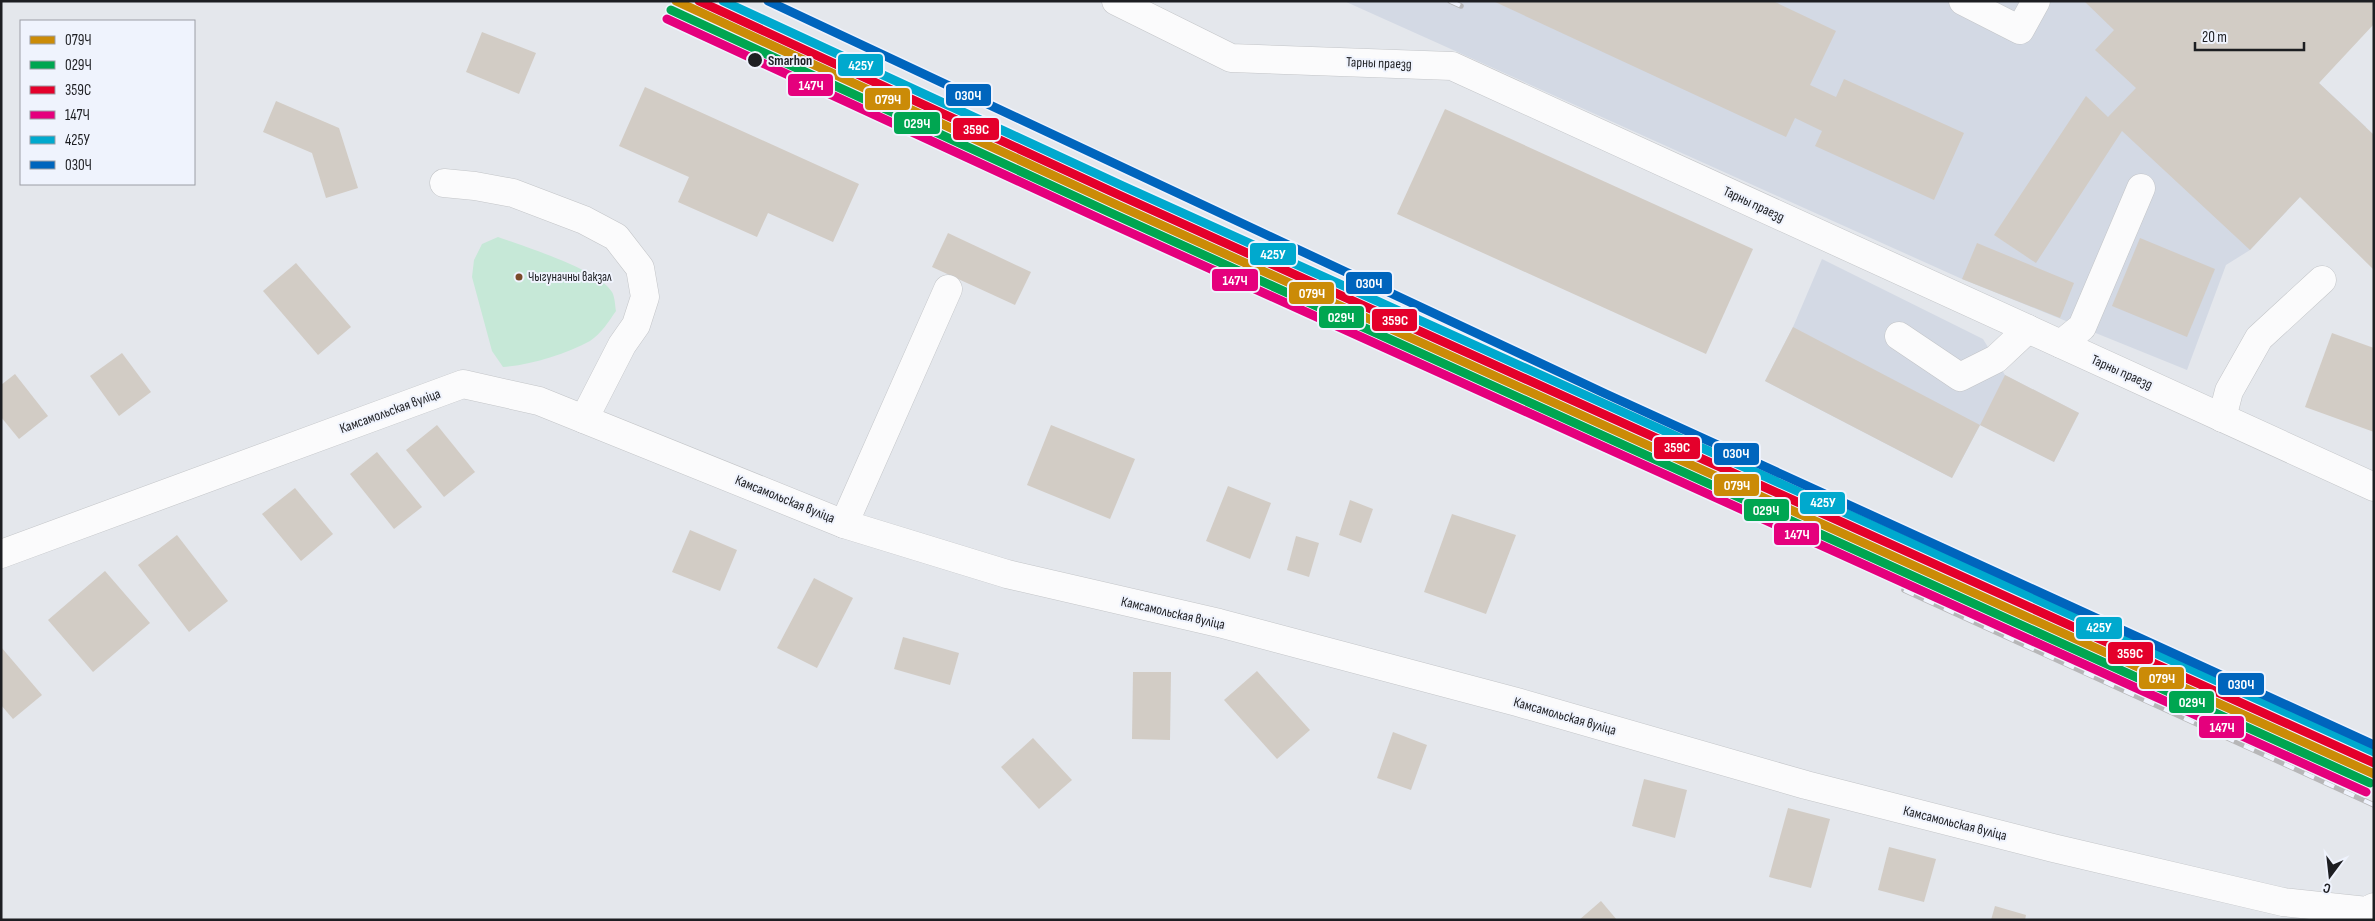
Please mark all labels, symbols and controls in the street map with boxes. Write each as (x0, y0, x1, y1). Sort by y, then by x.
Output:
legend (20, 20, 195, 185)
scale bar (2195, 20, 2304, 52)
text: 20 m (2202, 28, 2227, 47)
text: 079Ч (65, 31, 92, 50)
marker: Smarhon (746, 51, 764, 69)
place label: Smarhon (768, 52, 812, 69)
line badge: 425У (837, 53, 884, 77)
street label: Тарны праезд (1346, 53, 1412, 73)
text: 029Ч (65, 56, 92, 75)
text: 425У (848, 57, 874, 74)
line badge: 147Ч (787, 73, 834, 97)
text: 147Ч (798, 77, 824, 94)
text: 359С (65, 81, 91, 100)
line badge: 030Ч (945, 83, 992, 107)
line badge: 079Ч (864, 87, 911, 111)
text: 030Ч (955, 87, 981, 104)
text: 079Ч (875, 91, 901, 108)
text: 147Ч (65, 106, 90, 125)
line badge: 029Ч (893, 111, 941, 135)
text: 029Ч (904, 115, 930, 132)
line badge: 359С (952, 117, 1000, 141)
text: 359С (963, 121, 989, 138)
text: 425У (65, 131, 91, 150)
text: 030Ч (65, 156, 92, 175)
street label: Тарны праезд (1721, 182, 1787, 226)
line badge: 425У (1249, 242, 1297, 266)
text: 425У (1260, 246, 1286, 263)
line badge: 147Ч (1211, 268, 1259, 292)
place label: Чыгуначны вакзал (528, 269, 612, 285)
line badge: 030Ч (1345, 271, 1393, 295)
marker: Чыгуначны вакзал (514, 272, 524, 282)
text: 147Ч (1222, 272, 1248, 289)
text: 030Ч (1356, 275, 1382, 292)
line badge: 079Ч (1288, 281, 1335, 305)
text: 079Ч (1299, 285, 1325, 302)
line badge: 029Ч (1318, 305, 1365, 329)
line badge: 359С (1371, 308, 1418, 332)
text: 029Ч (1328, 309, 1354, 326)
text: 359С (1382, 312, 1408, 329)
street label: Тарны праезд (2089, 351, 2155, 393)
street label: Камсамольская вуліца (337, 385, 443, 437)
line badge: 359С (1653, 436, 1701, 460)
text: 359С (1664, 439, 1690, 456)
line badge: 030Ч (1713, 442, 1760, 466)
text: 030Ч (1723, 445, 1749, 462)
street label: Камсамольская вуліца (733, 471, 837, 527)
line badge: 079Ч (1713, 473, 1760, 497)
text: 079Ч (1724, 477, 1750, 494)
line badge: 425У (1799, 491, 1846, 515)
text: 425У (1810, 494, 1836, 511)
line badge: 029Ч (1743, 498, 1790, 522)
text: 029Ч (1753, 502, 1779, 519)
line badge: 147Ч (1773, 522, 1820, 546)
text: 147Ч (1784, 526, 1810, 543)
street label: Камсамольская вуліца (1119, 593, 1227, 633)
line badge: 425У (2075, 616, 2123, 640)
text: 425У (2086, 619, 2112, 636)
line badge: 359С (2107, 641, 2154, 665)
text: 359С (2117, 645, 2143, 662)
line badge: 079Ч (2138, 666, 2185, 690)
text: 079Ч (2149, 670, 2175, 687)
line badge: 030Ч (2217, 672, 2265, 696)
text: 030Ч (2228, 676, 2254, 693)
line badge: 029Ч (2168, 690, 2215, 714)
street label: Камсамольская вуліца (1512, 693, 1618, 739)
text: 029Ч (2179, 694, 2205, 711)
line badge: 147Ч (2198, 715, 2245, 739)
text: 147Ч (2209, 719, 2235, 736)
street label: Камсамольская вуліца (1901, 802, 2009, 844)
north arrow (2305, 851, 2355, 901)
text: С (2321, 879, 2332, 897)

